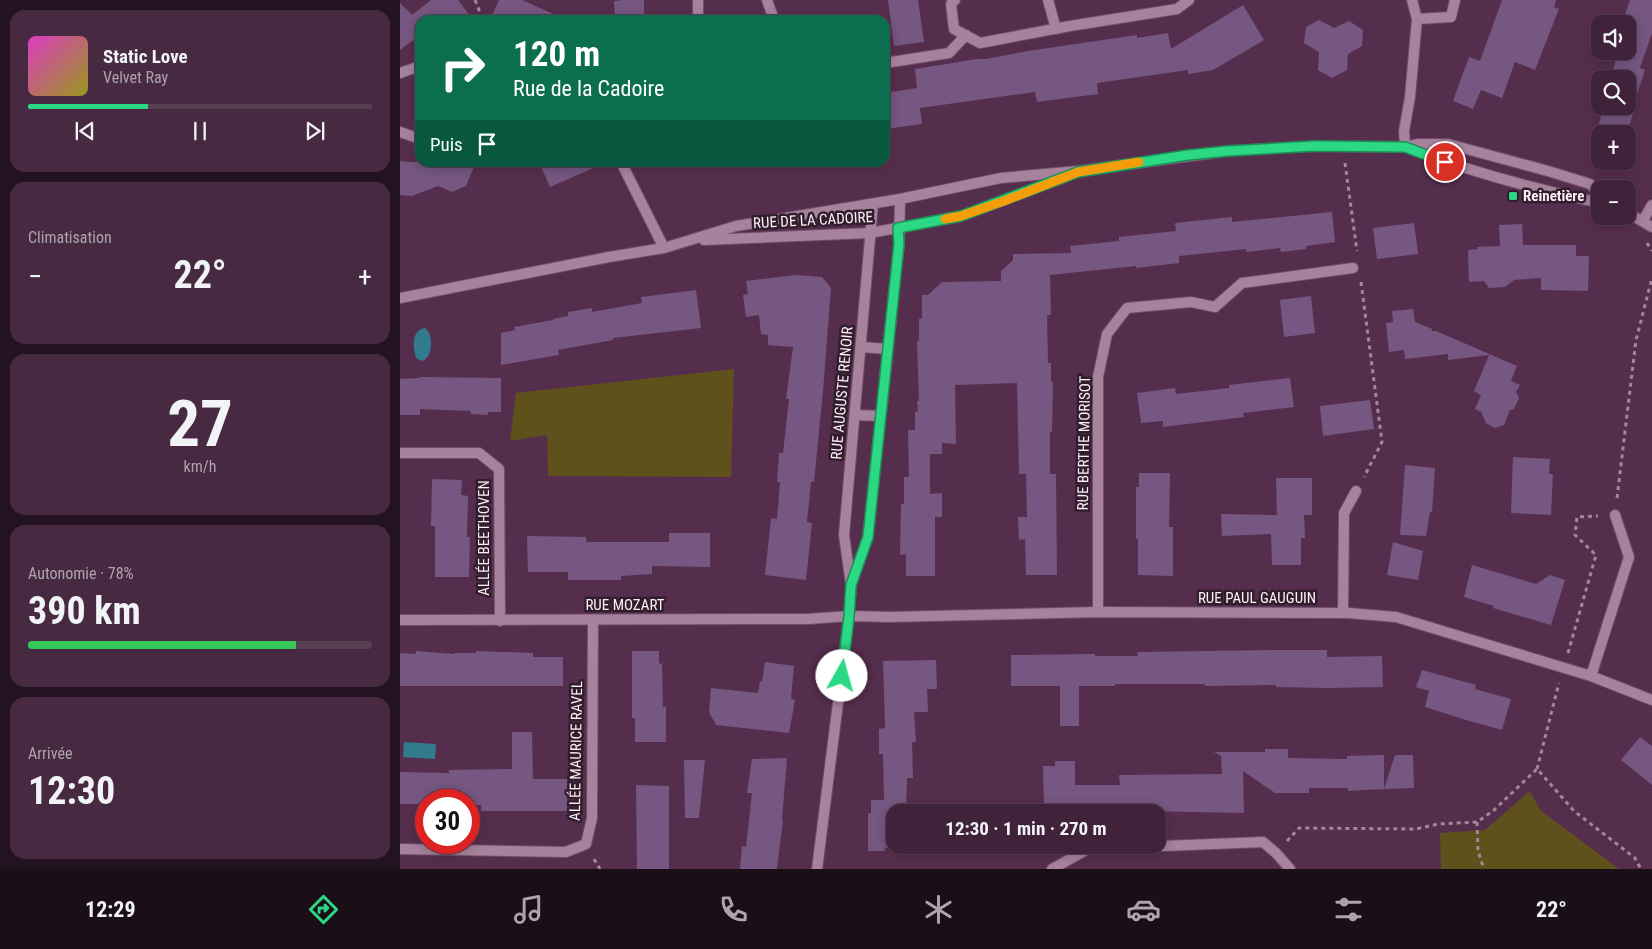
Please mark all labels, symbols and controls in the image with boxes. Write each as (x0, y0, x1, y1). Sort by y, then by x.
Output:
map controls (1591, 15, 1636, 225)
button: sound (1591, 15, 1636, 60)
text: 120 m (513, 34, 600, 75)
icon: right (430, 35, 495, 100)
text: Static Love (103, 45, 188, 68)
text: Velvet Ray (103, 68, 168, 87)
button: search (1591, 70, 1636, 115)
text: Rue de la Cadoire (513, 76, 664, 101)
icon: previous (71, 117, 99, 145)
icon: pause (186, 117, 214, 145)
icon: next (301, 117, 329, 145)
button: + (1591, 125, 1636, 170)
icon: arrive (473, 130, 501, 158)
text: Puis (430, 133, 463, 156)
pin (1424, 141, 1466, 183)
icon: arrive (1431, 148, 1459, 176)
button: − (1591, 180, 1636, 225)
place label: Reinetière (1523, 187, 1584, 205)
marker: Reinetière (1507, 190, 1519, 202)
street label: RUE DE LA CADOIRE (753, 208, 873, 232)
text: Climatisation (28, 228, 112, 247)
text: 22° (173, 253, 227, 297)
text: − (28, 260, 42, 293)
text: + (358, 260, 372, 293)
street label: RUE AUGUSTE RENOIR (827, 326, 857, 460)
street label: RUE BERTHE MORISOT (1074, 375, 1094, 511)
text: 27 (167, 386, 233, 462)
text: km/h (184, 457, 216, 476)
street label: ALLÉE BEETHOVEN (475, 480, 493, 596)
text: Autonomie · 78% (28, 564, 134, 583)
text: 390 km (28, 589, 141, 633)
street label: RUE PAUL GAUGUIN (1198, 589, 1316, 607)
street label: RUE MOZART (585, 596, 665, 614)
position arrow (815, 649, 867, 701)
street label: ALLÉE MAURICE RAVEL (566, 681, 586, 821)
text: Arrivée (28, 744, 72, 763)
text: 12:30 (28, 769, 115, 813)
speed limit sign: 30 (415, 789, 480, 854)
text: 12:30 · 1 min · 270 m (945, 817, 1107, 840)
icon: directions (306, 892, 341, 927)
icon: music (511, 892, 546, 927)
icon: phone (716, 892, 751, 927)
icon: climate (921, 892, 956, 927)
icon: car (1126, 892, 1161, 927)
icon: filters (1331, 892, 1366, 927)
text: 12:29 (85, 897, 136, 922)
text: 22° (1536, 897, 1567, 922)

